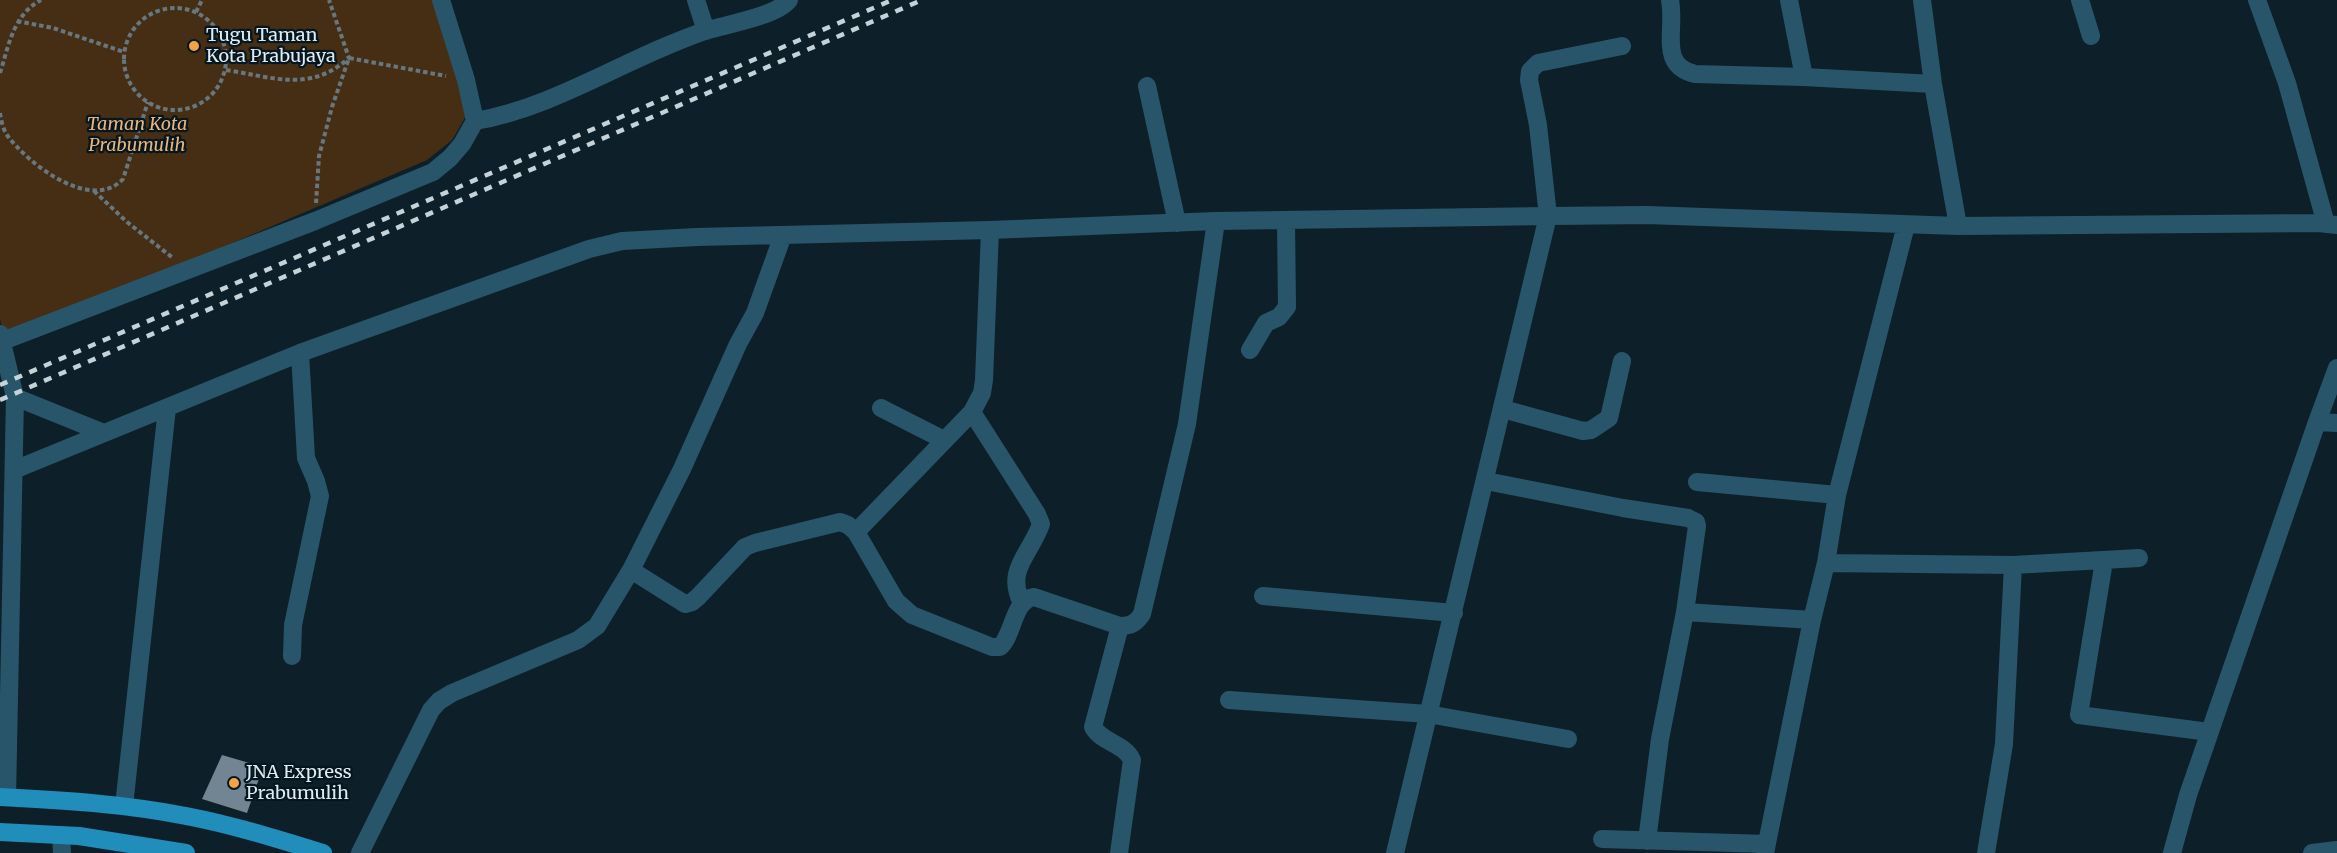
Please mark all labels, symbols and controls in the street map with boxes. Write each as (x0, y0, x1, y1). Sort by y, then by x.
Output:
place label: Tugu Taman Kota Prabujaya (206, 25, 336, 68)
marker: Tugu Taman Kota Prabujaya (187, 39, 201, 53)
park label: Taman Kota Prabumulih (87, 114, 187, 156)
place label: JNA Express Prabumulih (246, 762, 352, 804)
marker: JNA Express Prabumulih (227, 776, 241, 790)

